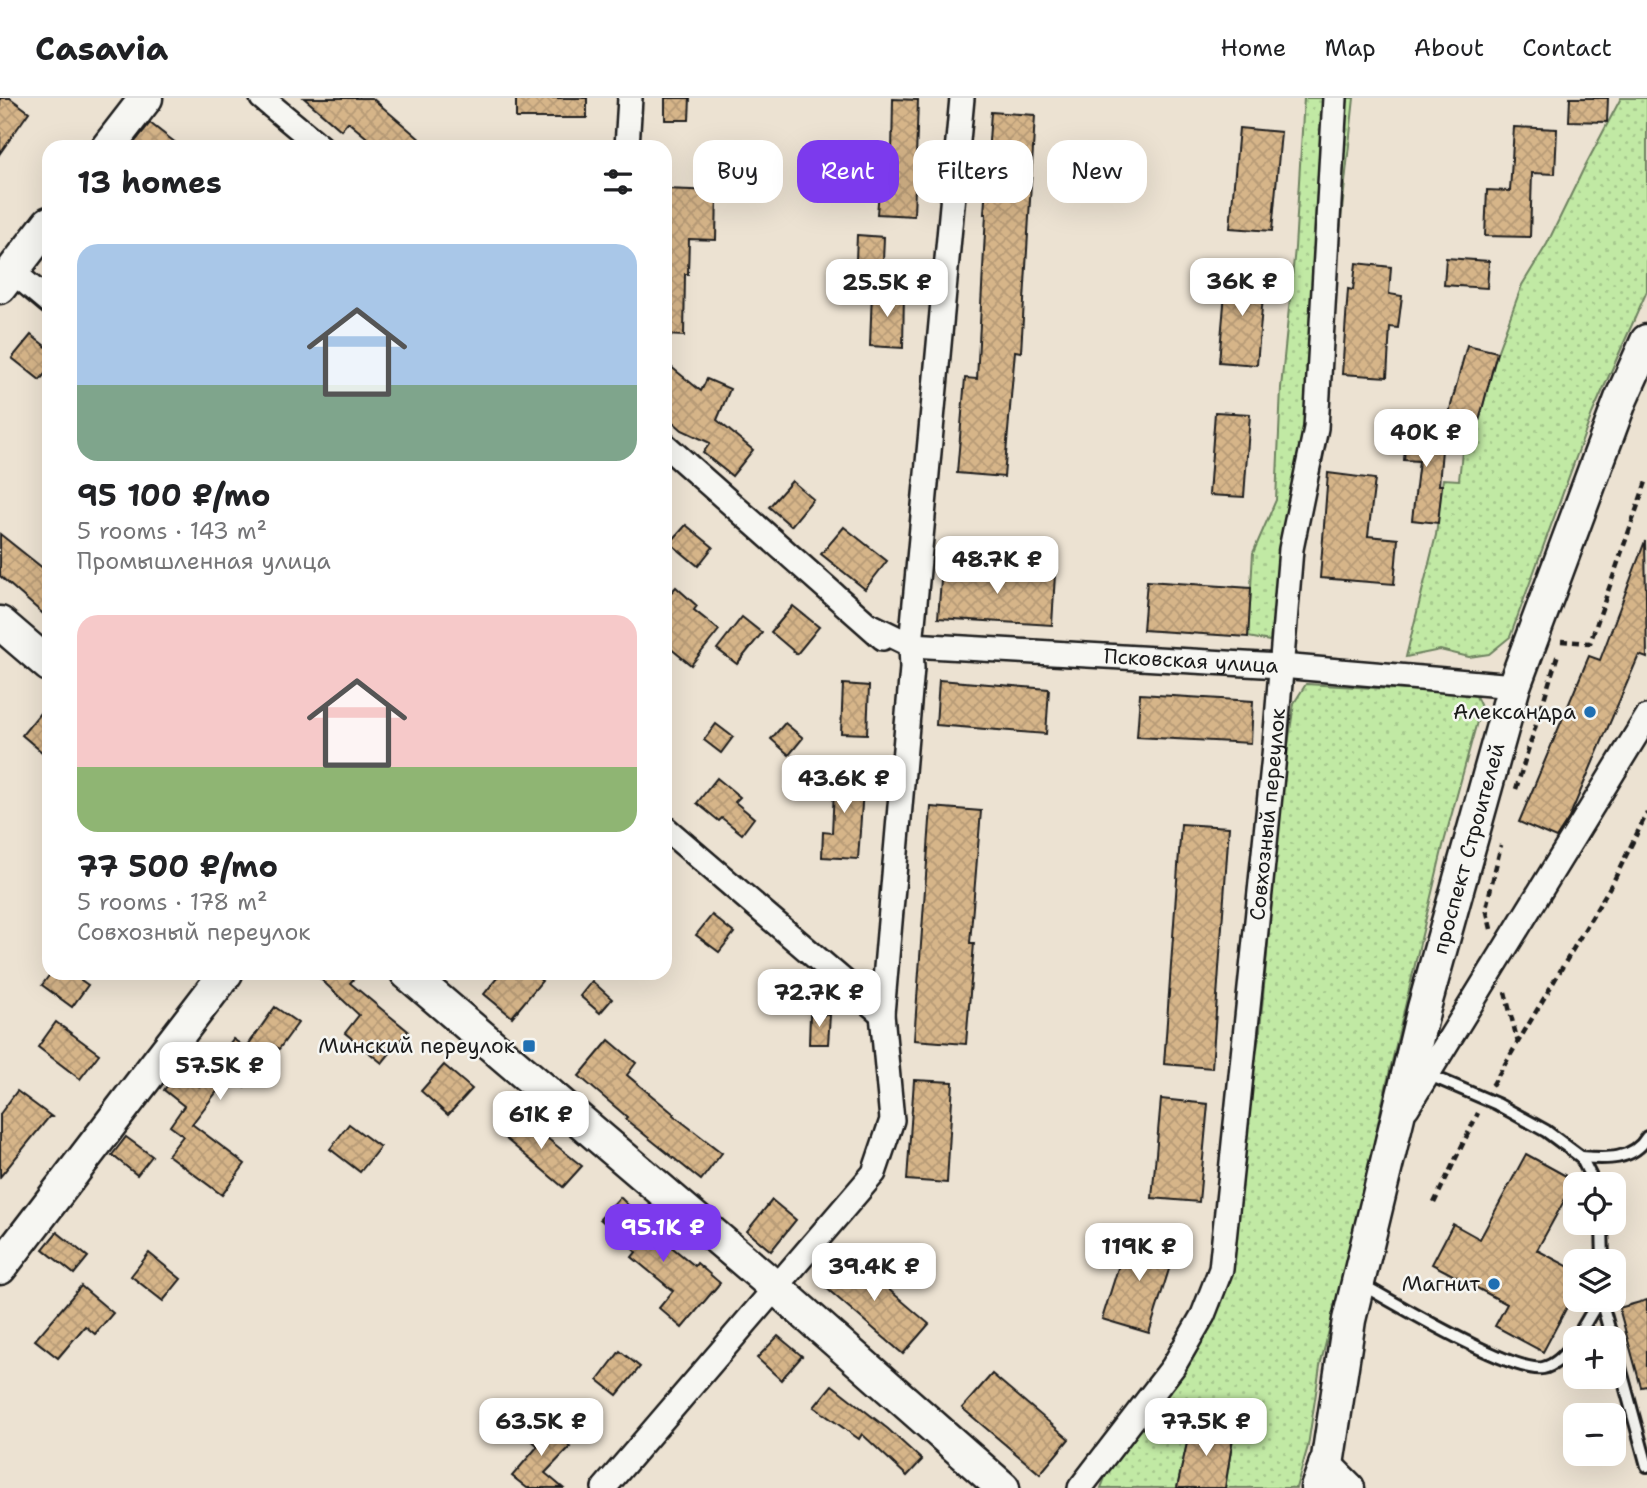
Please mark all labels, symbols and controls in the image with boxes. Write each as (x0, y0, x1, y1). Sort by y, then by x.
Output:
text: Casavia (35, 26, 168, 71)
text: Home (1220, 32, 1286, 64)
text: Map (1324, 32, 1376, 64)
text: About (1414, 32, 1484, 64)
text: Contact (1522, 32, 1612, 64)
chip: Buy (693, 140, 783, 203)
chip: Rent (797, 140, 899, 203)
chip: Filters (913, 140, 1033, 203)
chip: New (1047, 140, 1147, 203)
text: 13 homes (77, 162, 222, 203)
icon: filters (599, 163, 637, 201)
pin: 36K ₽ (1193, 258, 1291, 318)
pin: 25.5K ₽ (822, 260, 952, 319)
text: 36K ₽ (1206, 266, 1278, 296)
text: 25.5K ₽ (842, 267, 932, 297)
icon: home (294, 289, 420, 415)
pin: 40K ₽ (1377, 410, 1475, 469)
text: 40K ₽ (1390, 417, 1462, 447)
text: 95 100 ₽/mo (77, 475, 271, 516)
text: 5 rooms · 143 m² (77, 516, 267, 546)
pin: 48.7K ₽ (932, 536, 1062, 596)
text: 48.7K ₽ (951, 544, 1043, 574)
text: Промышленная улица (77, 546, 331, 576)
street label: Псковская улица (1103, 642, 1279, 680)
icon: home (294, 660, 420, 786)
place label: Александра (1453, 698, 1576, 726)
marker: Александра (1582, 704, 1598, 720)
street label: Совхозный переулок (1243, 707, 1292, 922)
street label: проспект Строителей (1426, 739, 1511, 957)
pin: 43.6K ₽ (779, 756, 909, 815)
text: 43.6K ₽ (798, 763, 890, 793)
text: 77 500 ₽/mo (77, 846, 278, 887)
text: 5 rooms · 178 m² (77, 887, 268, 917)
text: Совхозный переулок (77, 917, 311, 947)
pin: 72.7K ₽ (754, 970, 884, 1029)
text: 72.7K ₽ (774, 977, 864, 1007)
place label: Минский переулок (318, 1032, 515, 1060)
marker: Минский переулок (521, 1038, 537, 1054)
pin: 57.5K ₽ (155, 1042, 285, 1102)
text: 57.5K ₽ (176, 1050, 264, 1080)
pin: 61K ₽ (492, 1091, 590, 1151)
text: 61K ₽ (509, 1099, 573, 1129)
map controls (1563, 1172, 1626, 1466)
button: locate (1563, 1172, 1626, 1235)
pin: 95.1K ₽ (598, 1204, 728, 1264)
text: 95.1K ₽ (621, 1212, 705, 1242)
pin: 119K ₽ (1082, 1224, 1196, 1283)
text: 119K ₽ (1101, 1231, 1177, 1261)
pin: 39.4K ₽ (809, 1244, 939, 1303)
button: layers (1563, 1249, 1626, 1312)
text: 39.4K ₽ (828, 1251, 920, 1281)
place label: Магнит (1402, 1270, 1480, 1298)
marker: Магнит (1486, 1276, 1502, 1292)
button: + (1563, 1326, 1626, 1389)
pin: 63.5K ₽ (476, 1398, 606, 1458)
pin: 77.5K ₽ (1141, 1398, 1271, 1458)
button: − (1563, 1403, 1626, 1466)
text: 63.5K ₽ (495, 1406, 587, 1436)
text: 77.5K ₽ (1161, 1406, 1251, 1436)

